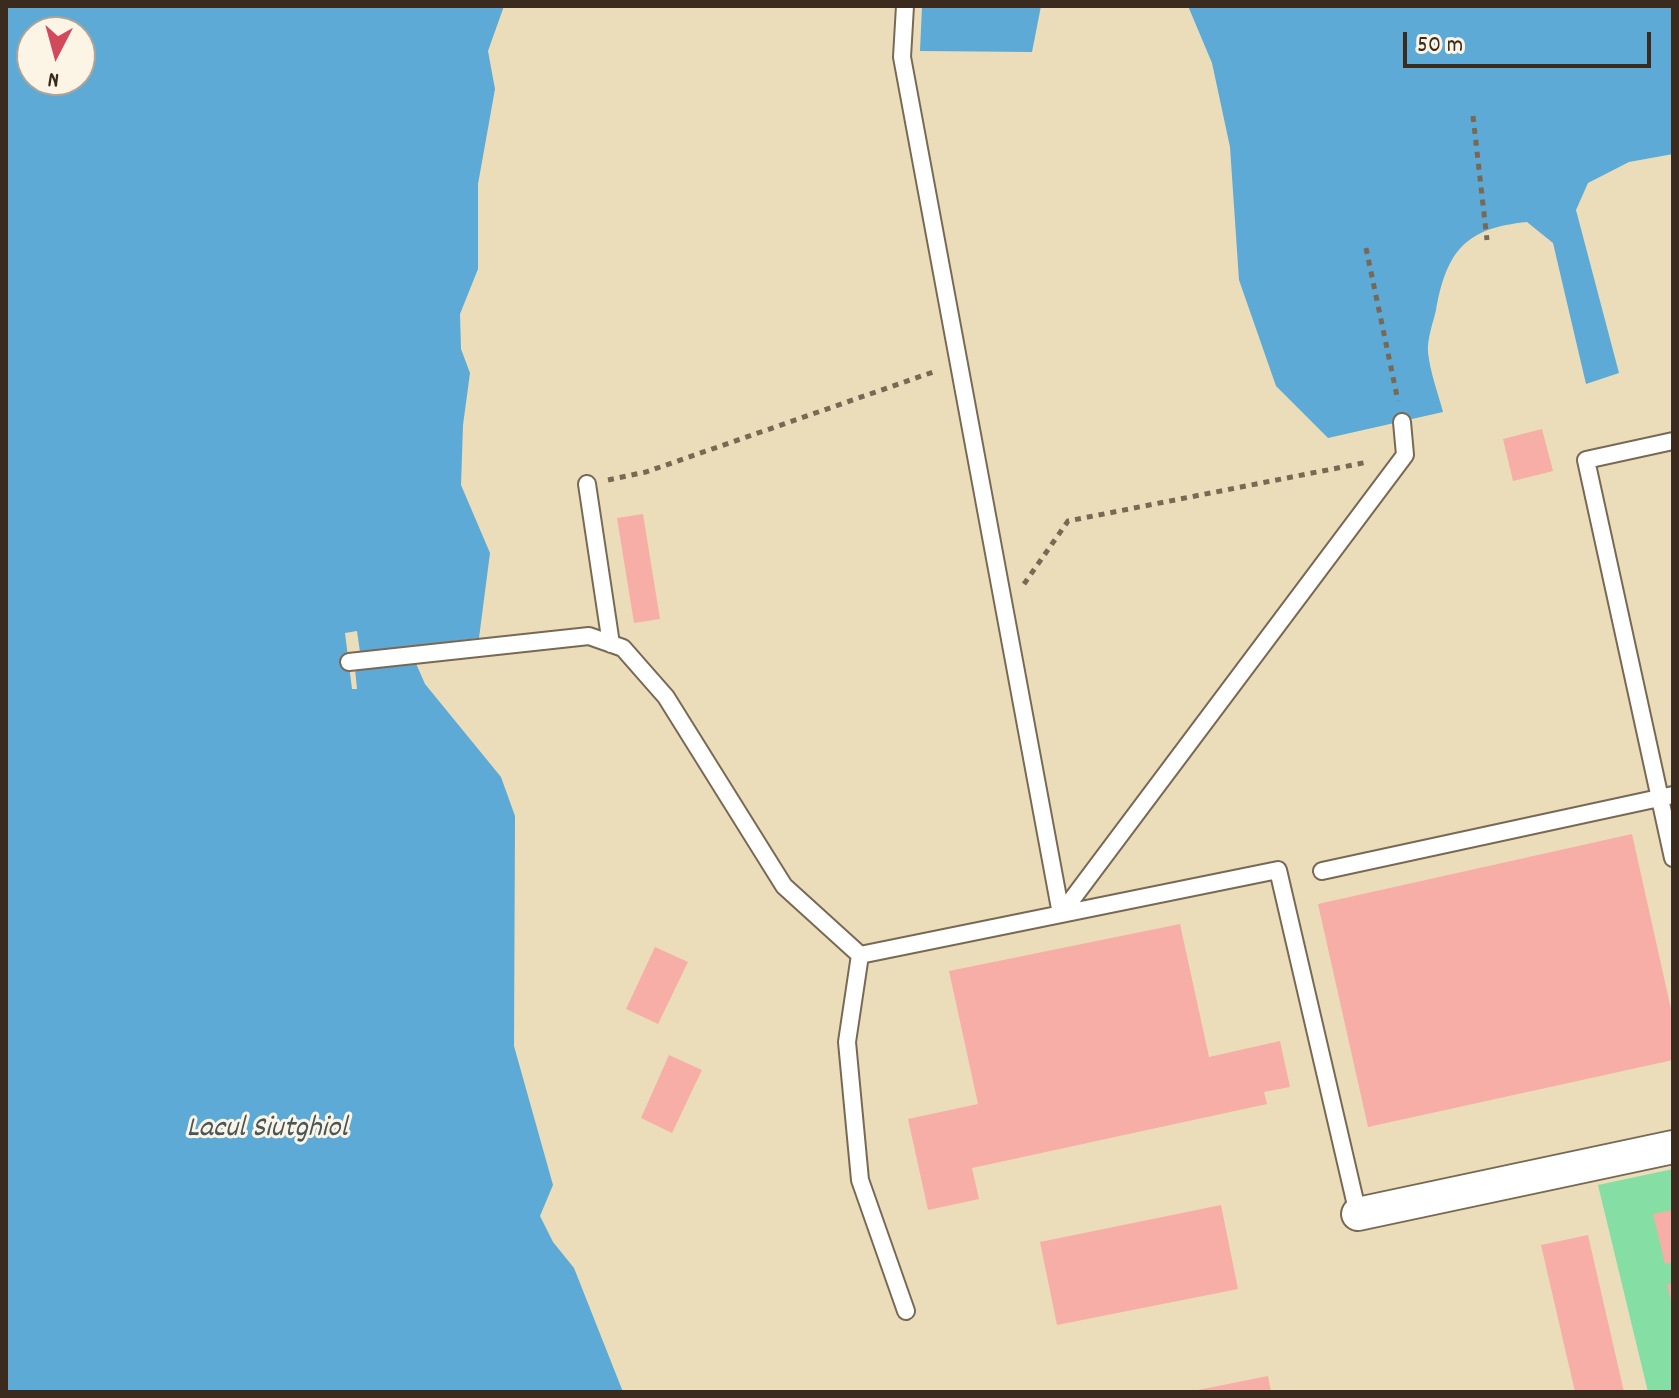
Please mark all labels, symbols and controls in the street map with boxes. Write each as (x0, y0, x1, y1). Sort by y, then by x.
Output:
north arrow (16, 16, 96, 96)
scale bar (1407, 16, 1655, 66)
text: 50 m (1417, 29, 1463, 63)
text: N (47, 62, 61, 94)
water label: Lacul Siutghiol (187, 1113, 347, 1149)

